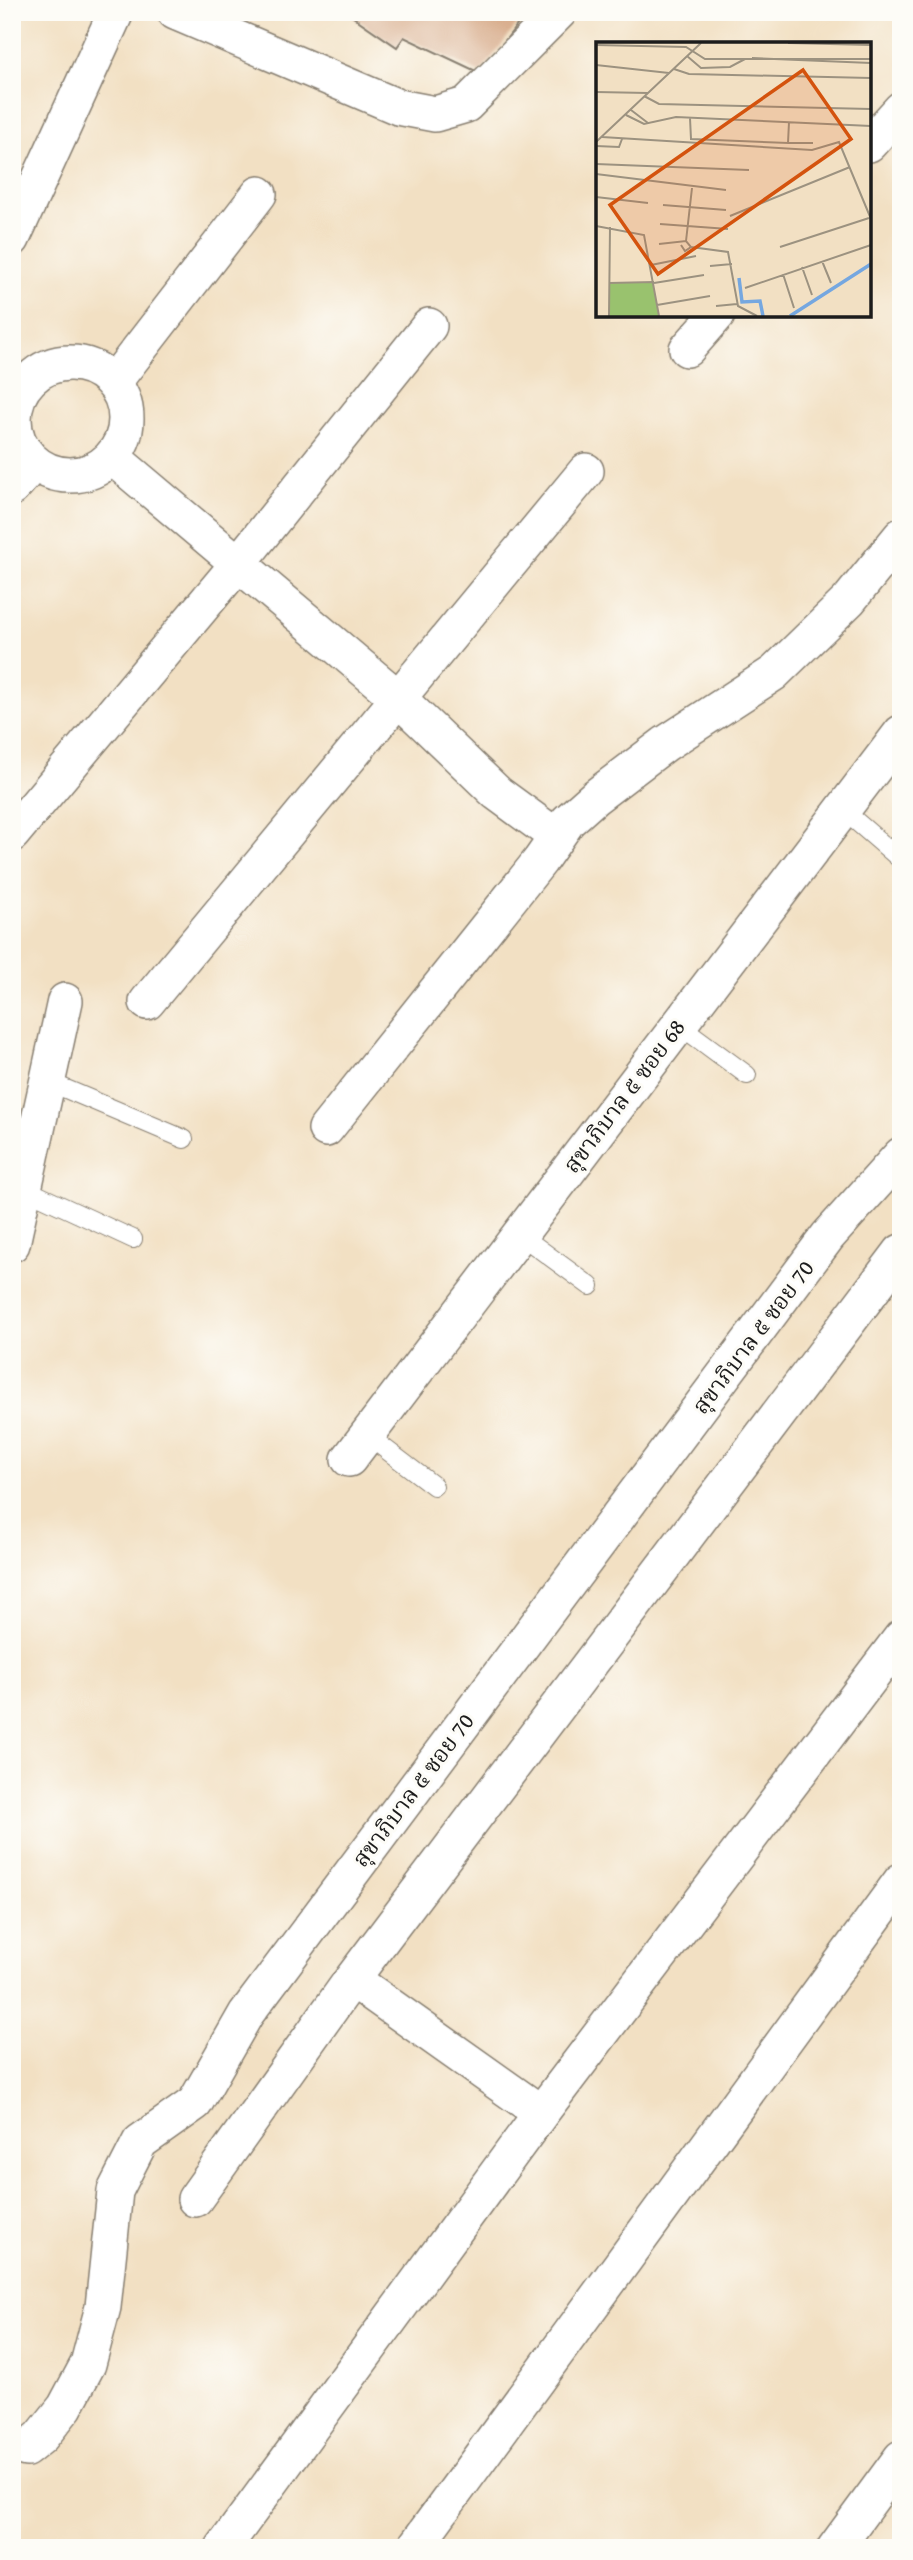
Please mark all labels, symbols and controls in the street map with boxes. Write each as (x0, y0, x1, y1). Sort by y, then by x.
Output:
inset map (596, 42, 871, 317)
street label: สุขาภิบาล ๕ ซอย 68 (555, 1012, 692, 1179)
street label: สุขาภิบาล ๕ ซอย 70 (684, 1253, 821, 1420)
street label: สุขาภิบาล ๕ ซอย 70 (344, 1706, 481, 1873)

